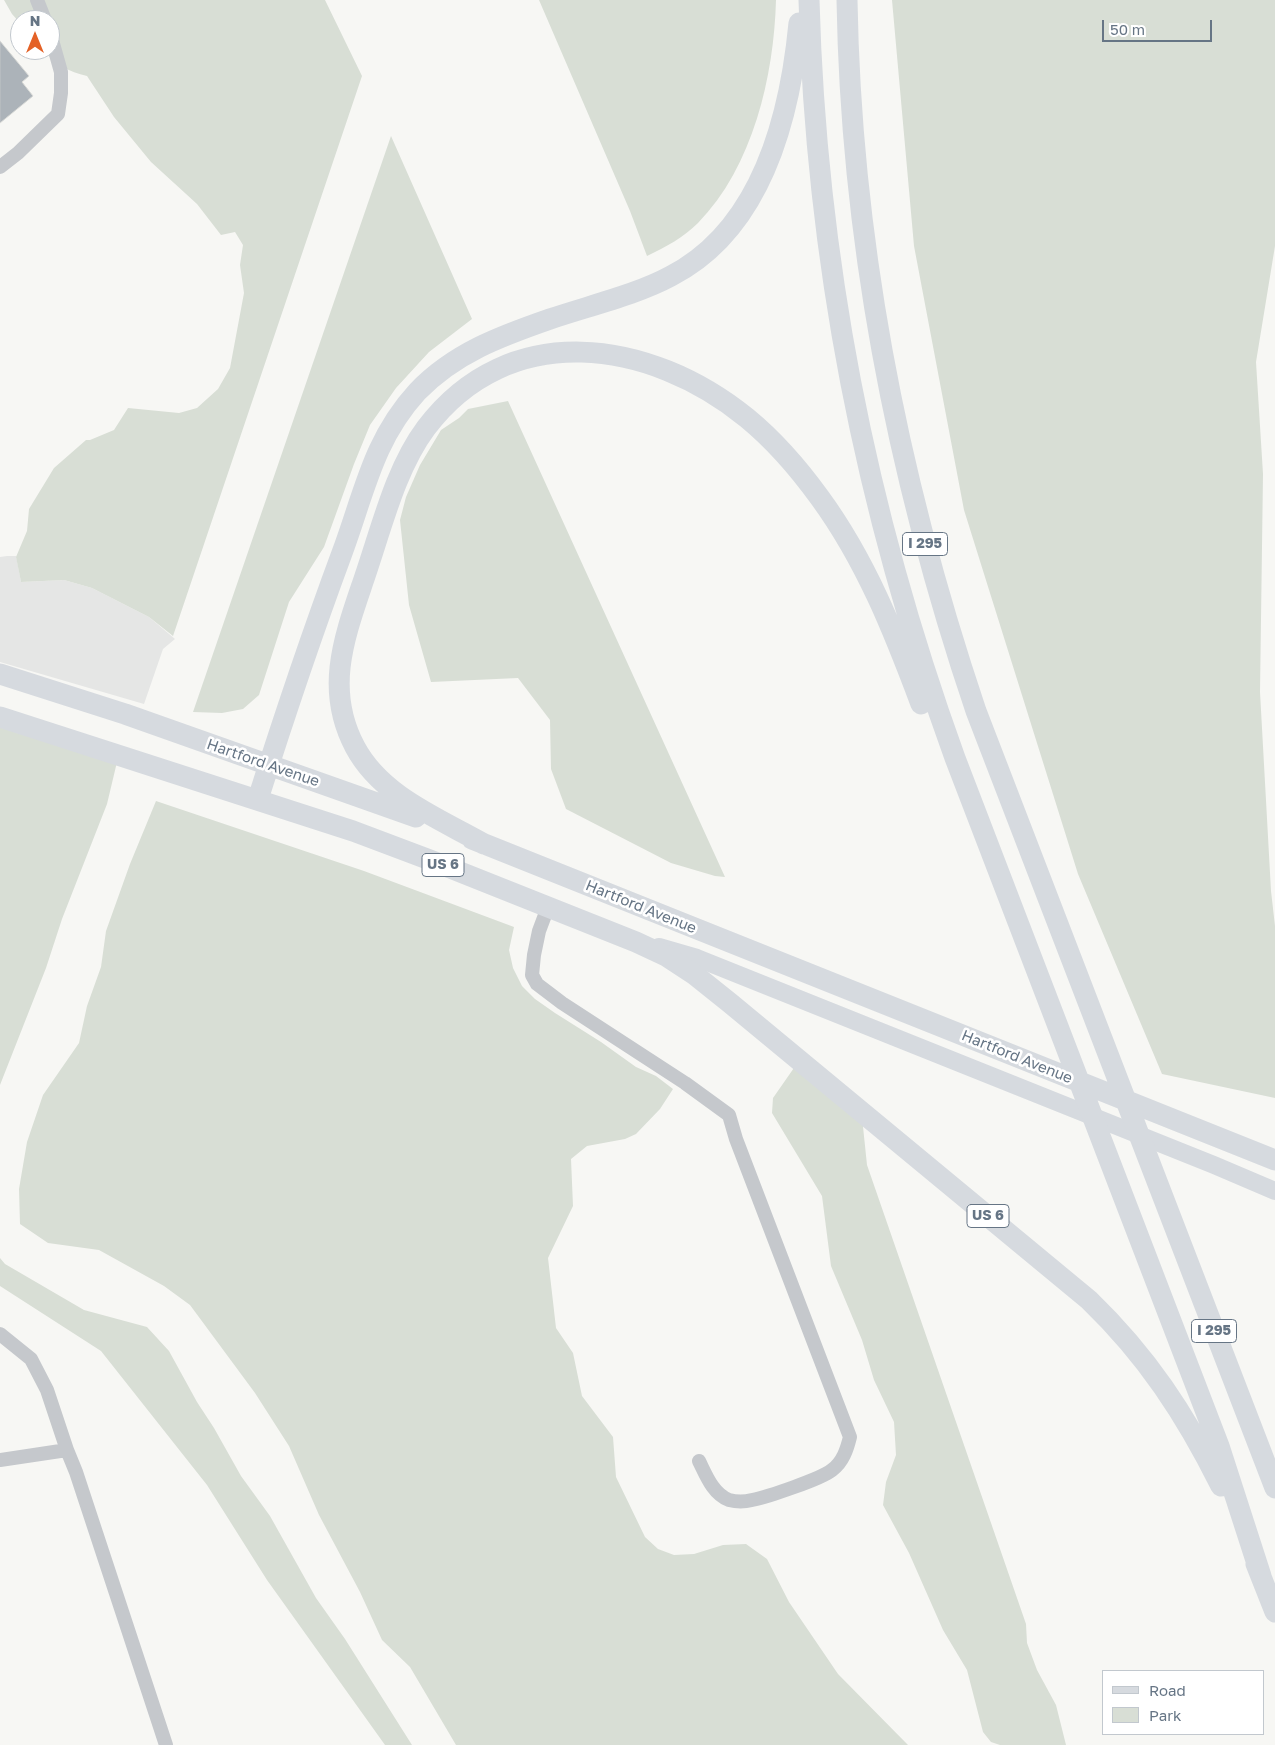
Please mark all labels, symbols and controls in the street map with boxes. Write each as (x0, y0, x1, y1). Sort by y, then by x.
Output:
north arrow (10, 10, 60, 60)
scale bar (1105, 10, 1215, 42)
text: N (30, 12, 40, 29)
text: 50 m (1110, 20, 1145, 38)
road number: I 295 (902, 532, 948, 556)
street label: Hartford Avenue (204, 735, 322, 791)
road number: US 6 (422, 854, 464, 876)
street label: Hartford Avenue (583, 877, 699, 937)
street label: Hartford Avenue (959, 1027, 1075, 1087)
road number: US 6 (967, 1204, 1009, 1228)
road number: I 295 (1192, 1320, 1236, 1342)
legend (1102, 1670, 1265, 1735)
text: Road (1149, 1681, 1186, 1699)
text: Park (1149, 1706, 1181, 1724)

